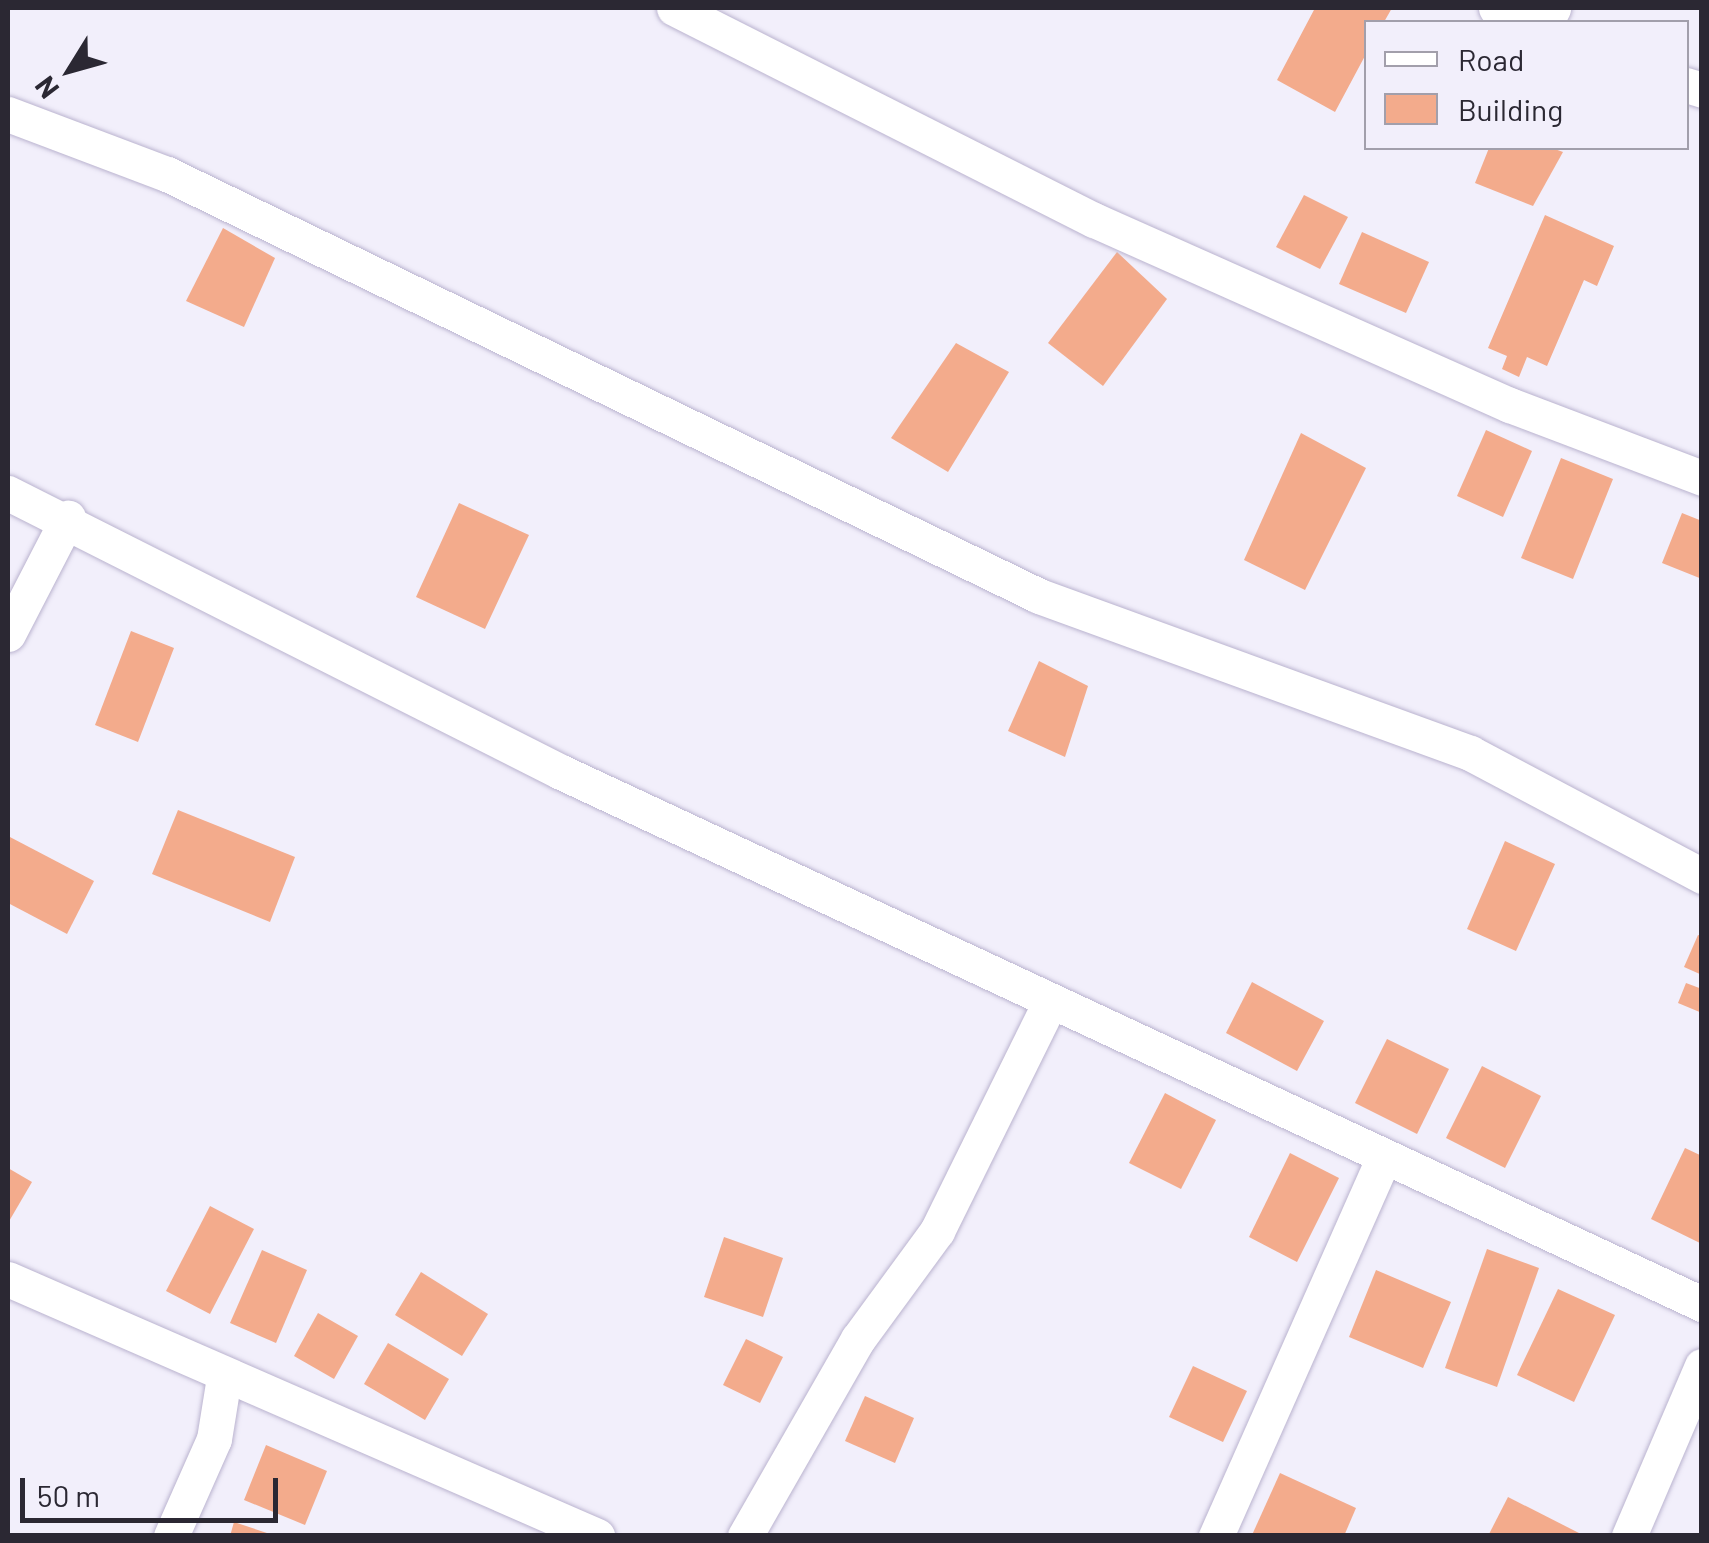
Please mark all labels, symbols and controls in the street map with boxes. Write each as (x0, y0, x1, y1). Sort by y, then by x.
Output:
north arrow (20, 20, 120, 120)
legend (1364, 20, 1689, 150)
text: Road (1458, 41, 1524, 77)
text: N (27, 70, 65, 106)
text: Building (1458, 91, 1563, 127)
scale bar (25, 1458, 282, 1520)
text: 50 m (37, 1477, 100, 1513)

